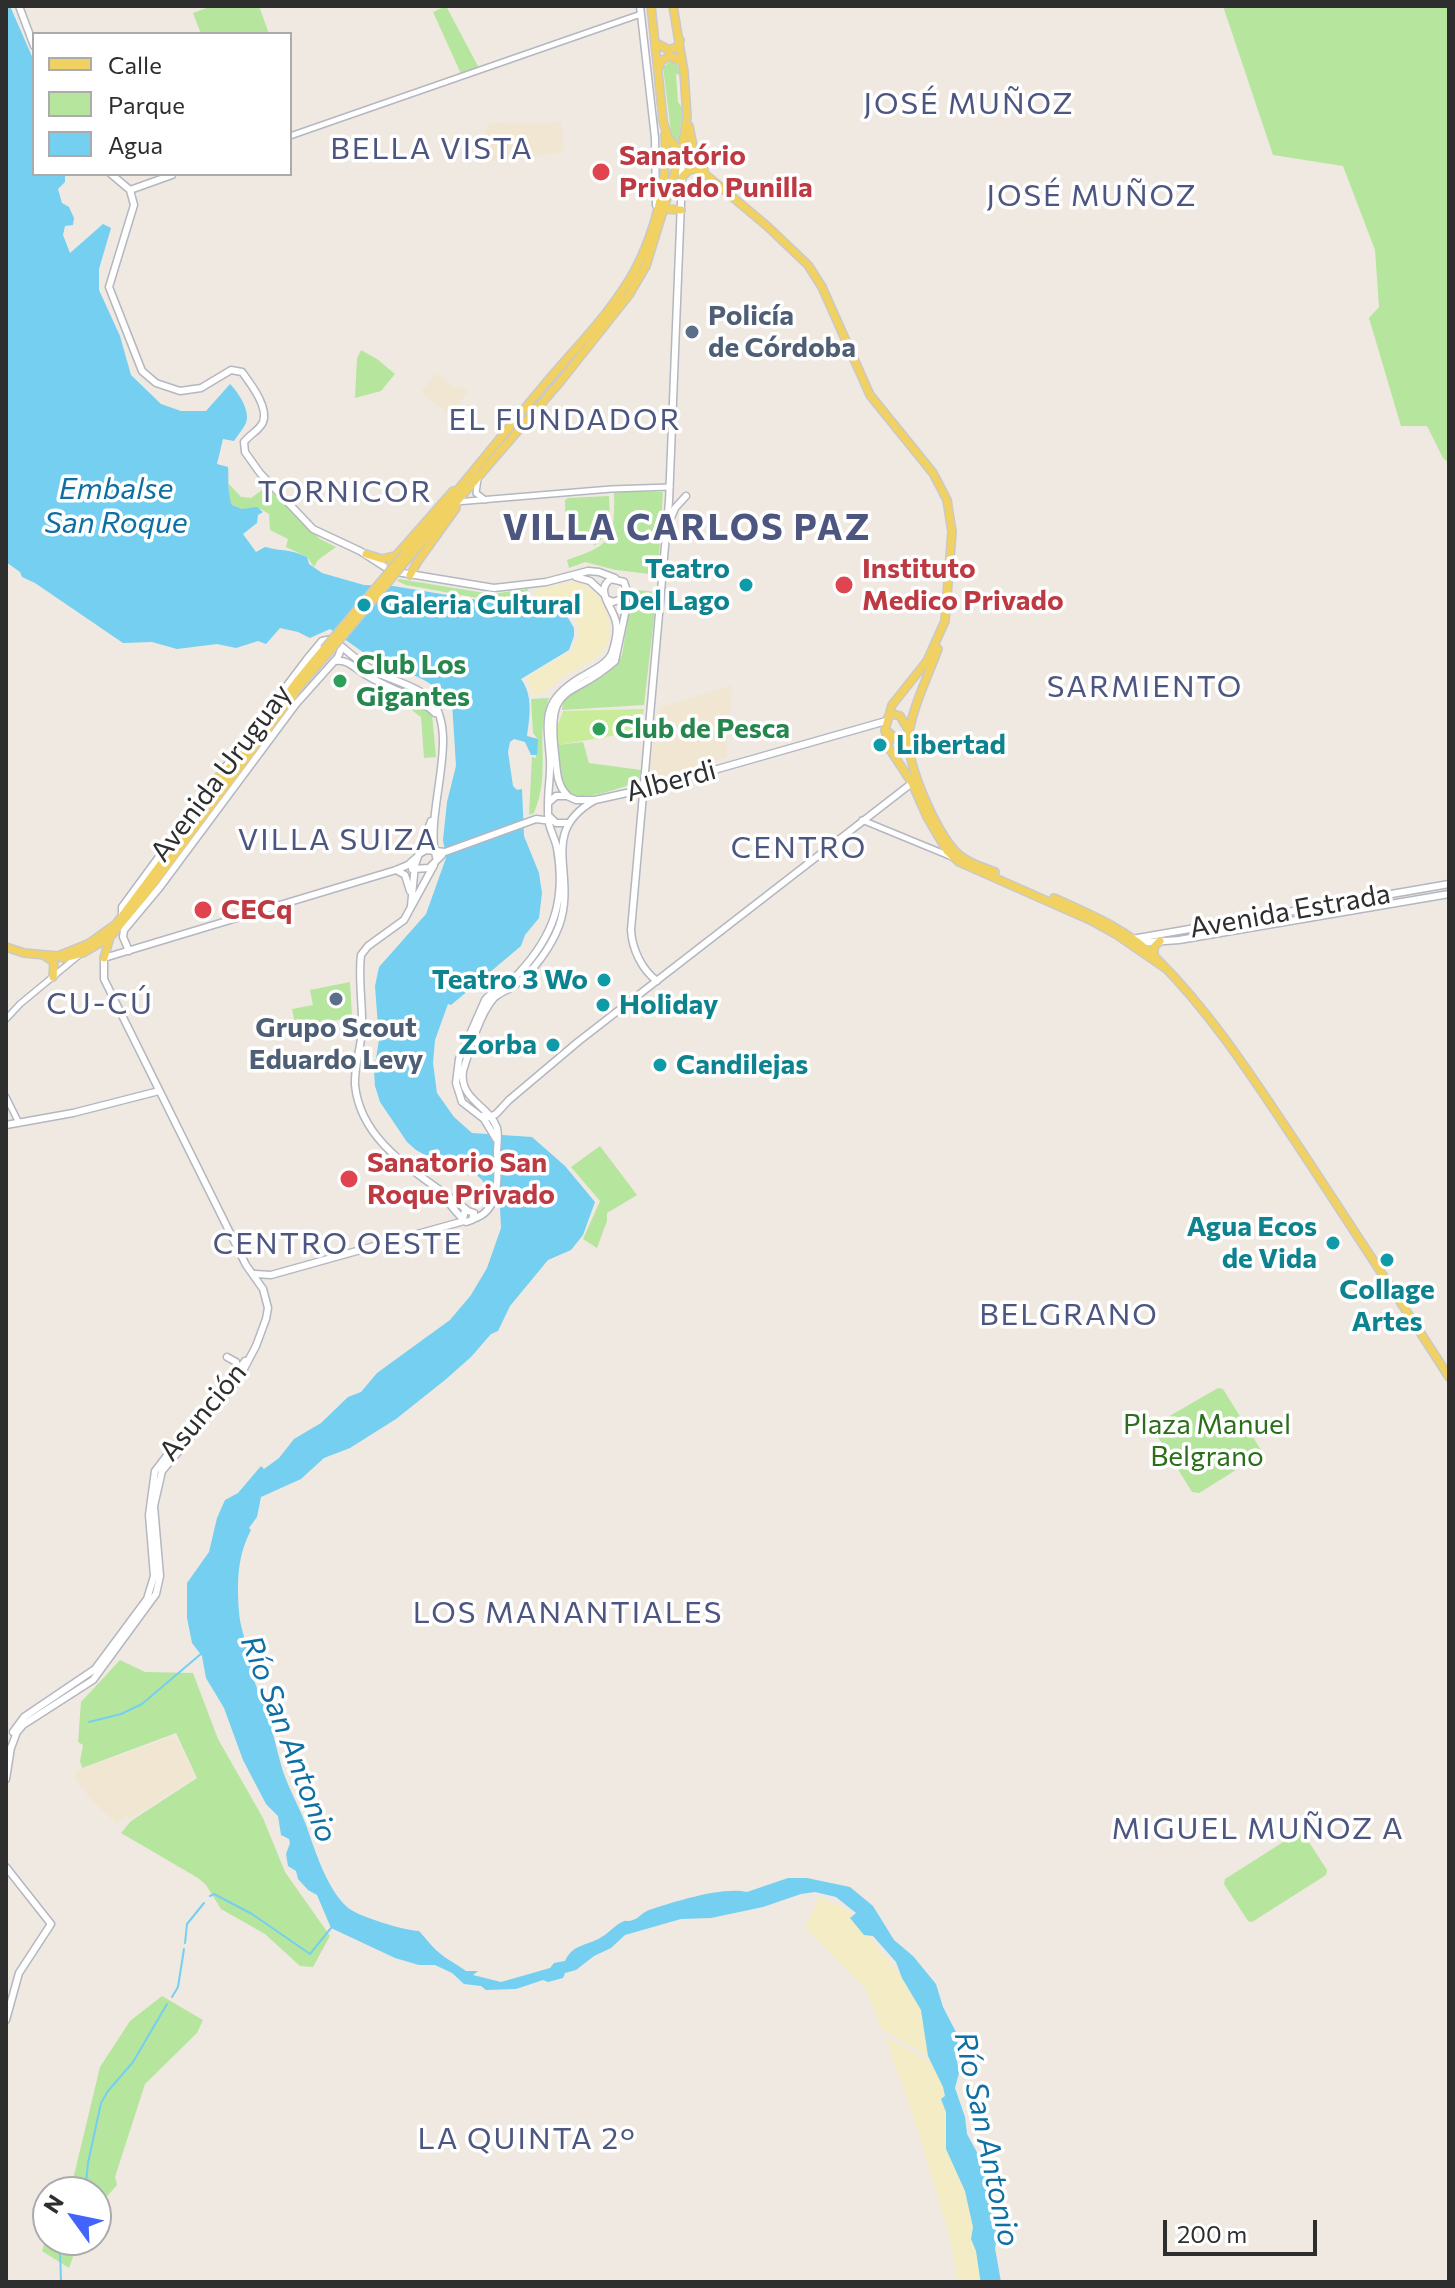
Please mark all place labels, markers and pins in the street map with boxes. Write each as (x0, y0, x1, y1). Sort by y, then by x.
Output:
place label: Sanatório Privado Punilla (619, 139, 813, 205)
marker: Sanatório Privado Punilla (590, 161, 612, 183)
place label: Policía de Córdoba (708, 299, 856, 365)
marker: Policía de Córdoba (683, 323, 701, 341)
place label: Teatro Del Lago (619, 552, 730, 618)
place label: Instituto Medico Privado (862, 552, 1064, 618)
marker: Instituto Medico Privado (833, 574, 855, 596)
marker: Teatro Del Lago (737, 576, 755, 594)
place label: Galeria Cultural (380, 588, 581, 622)
marker: Galeria Cultural (355, 596, 373, 614)
place label: Club Los Gigantes (356, 648, 470, 714)
marker: Club Los Gigantes (331, 672, 349, 690)
place label: Club de Pesca (615, 712, 790, 746)
marker: Club de Pesca (590, 720, 608, 738)
place label: Libertad (896, 728, 1006, 762)
marker: Libertad (871, 736, 889, 754)
place label: CECq (221, 893, 292, 927)
marker: CECq (192, 899, 214, 921)
place label: Teatro 3 Wo (432, 963, 588, 997)
marker: Teatro 3 Wo (595, 971, 613, 989)
place label: Holiday (619, 988, 718, 1022)
marker: Grupo Scout Eduardo Levy (327, 990, 345, 1008)
marker: Holiday (594, 996, 612, 1014)
place label: Grupo Scout Eduardo Levy (249, 1011, 423, 1077)
place label: Zorba (458, 1028, 537, 1062)
marker: Zorba (544, 1036, 562, 1054)
place label: Candilejas (676, 1048, 808, 1082)
marker: Candilejas (651, 1056, 669, 1074)
place label: Sanatorio San Roque Privado (367, 1146, 555, 1212)
marker: Sanatorio San Roque Privado (338, 1168, 360, 1190)
place label: Agua Ecos de Vida (1186, 1210, 1317, 1276)
marker: Agua Ecos de Vida (1324, 1234, 1342, 1252)
marker: Collage Artes (1378, 1251, 1396, 1269)
place label: Collage Artes (1339, 1273, 1435, 1339)

